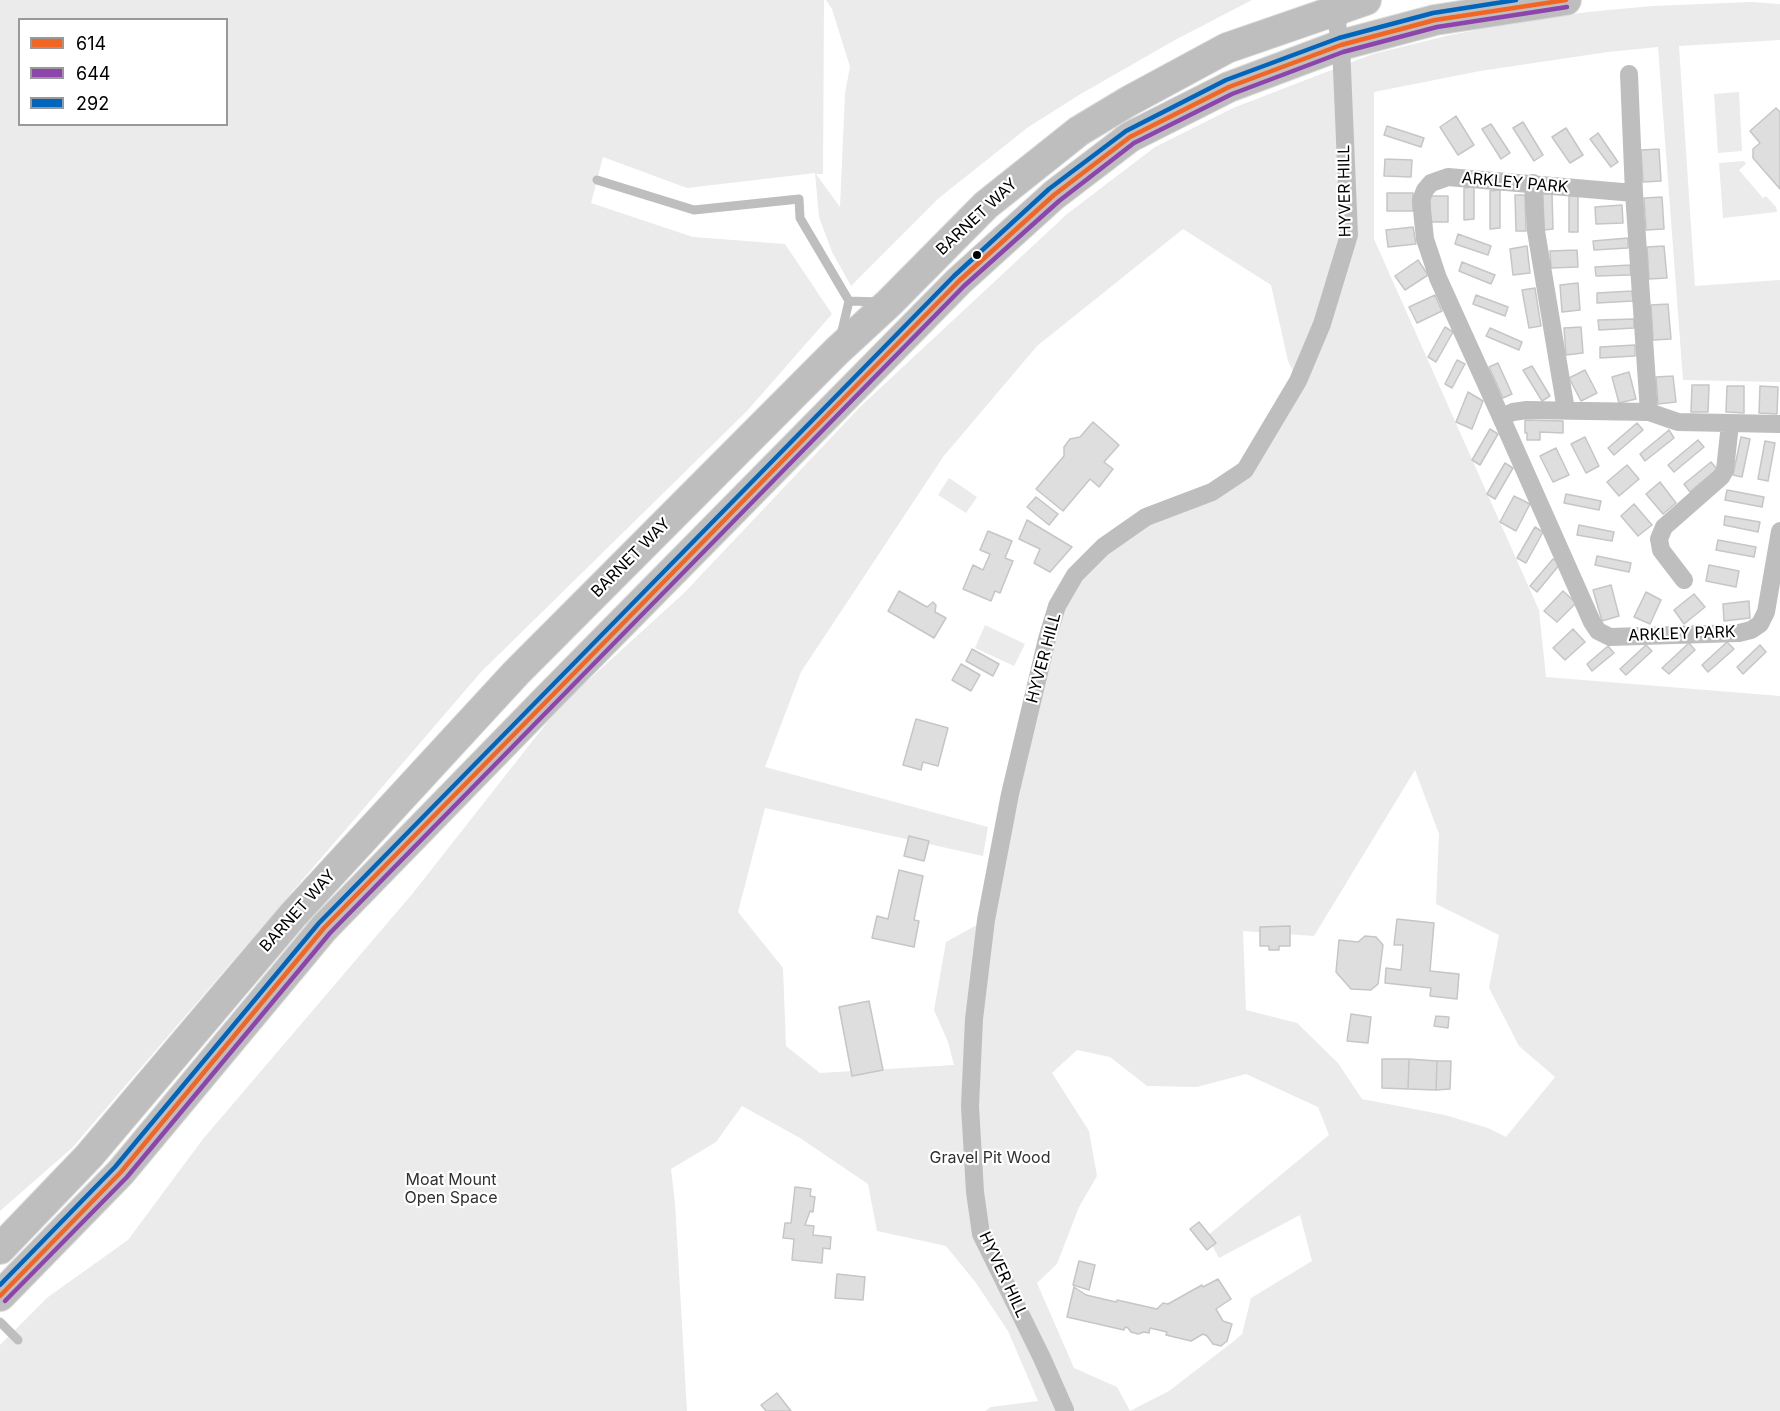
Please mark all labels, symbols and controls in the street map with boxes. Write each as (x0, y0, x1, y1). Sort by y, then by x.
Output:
legend (18, 18, 228, 126)
text: 614 (76, 33, 106, 54)
text: 644 (76, 63, 110, 84)
text: 292 (76, 93, 109, 114)
street label: HYVER HILL (1335, 145, 1355, 237)
street label: ARKLEY PARK (1461, 169, 1569, 197)
street label: BARNET WAY (932, 175, 1022, 259)
unlabelled marker (971, 249, 983, 261)
street label: BARNET WAY (587, 514, 675, 602)
street label: HYVER HILL (1023, 611, 1065, 705)
street label: ARKLEY PARK (1628, 623, 1736, 645)
street label: BARNET WAY (256, 866, 340, 956)
park label: Gravel Pit Wood (930, 1148, 1050, 1168)
park label: Moat Mount Open Space (405, 1170, 497, 1208)
street label: HYVER HILL (975, 1229, 1031, 1321)

